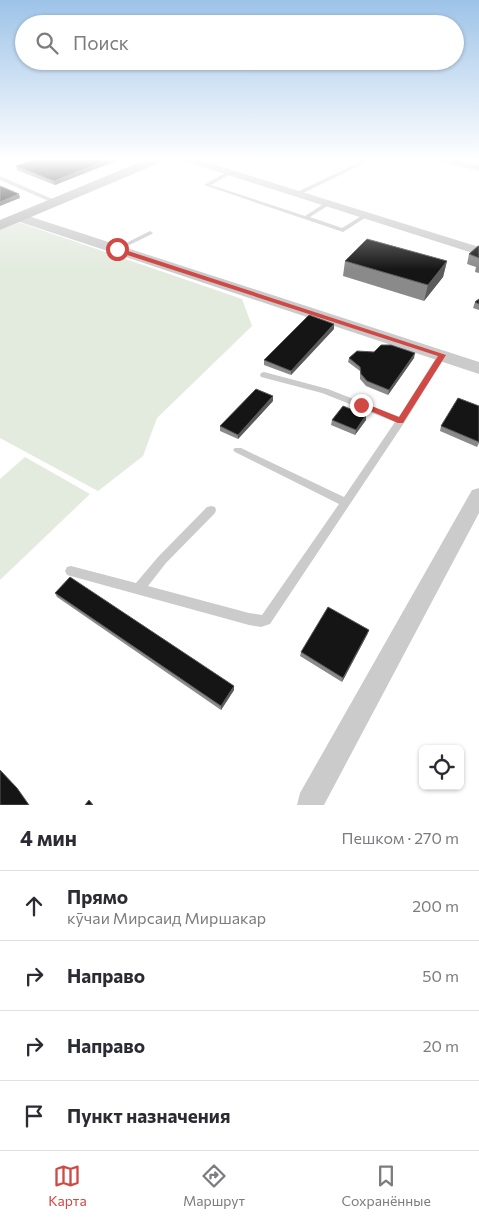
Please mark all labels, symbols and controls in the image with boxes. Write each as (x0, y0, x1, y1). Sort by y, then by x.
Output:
search box (15, 15, 464, 70)
icon: search (33, 29, 61, 57)
text: Поиск (73, 31, 129, 54)
route start (106, 238, 129, 261)
route end (350, 394, 373, 417)
map controls (419, 745, 464, 790)
button: locate (419, 745, 464, 790)
text: 4 мин (20, 825, 77, 850)
text: Пешком · 270 m (342, 828, 459, 847)
text: Прямо (67, 885, 128, 908)
icon: ahead (20, 892, 48, 920)
text: 200 m (412, 896, 459, 915)
text: кӯчаи Мирсаид Миршакар (67, 908, 266, 927)
icon: right (20, 962, 48, 990)
text: Направо (67, 964, 145, 987)
text: 50 m (422, 966, 459, 985)
icon: right (20, 1032, 48, 1060)
text: Направо (67, 1034, 145, 1057)
text: 20 m (423, 1036, 459, 1055)
icon: arrive (20, 1102, 48, 1130)
text: Пункт назначения (67, 1104, 230, 1127)
tab: Карта (48, 1162, 87, 1209)
tab: Маршрут (183, 1162, 245, 1209)
tab: Сохранённые (341, 1162, 431, 1209)

